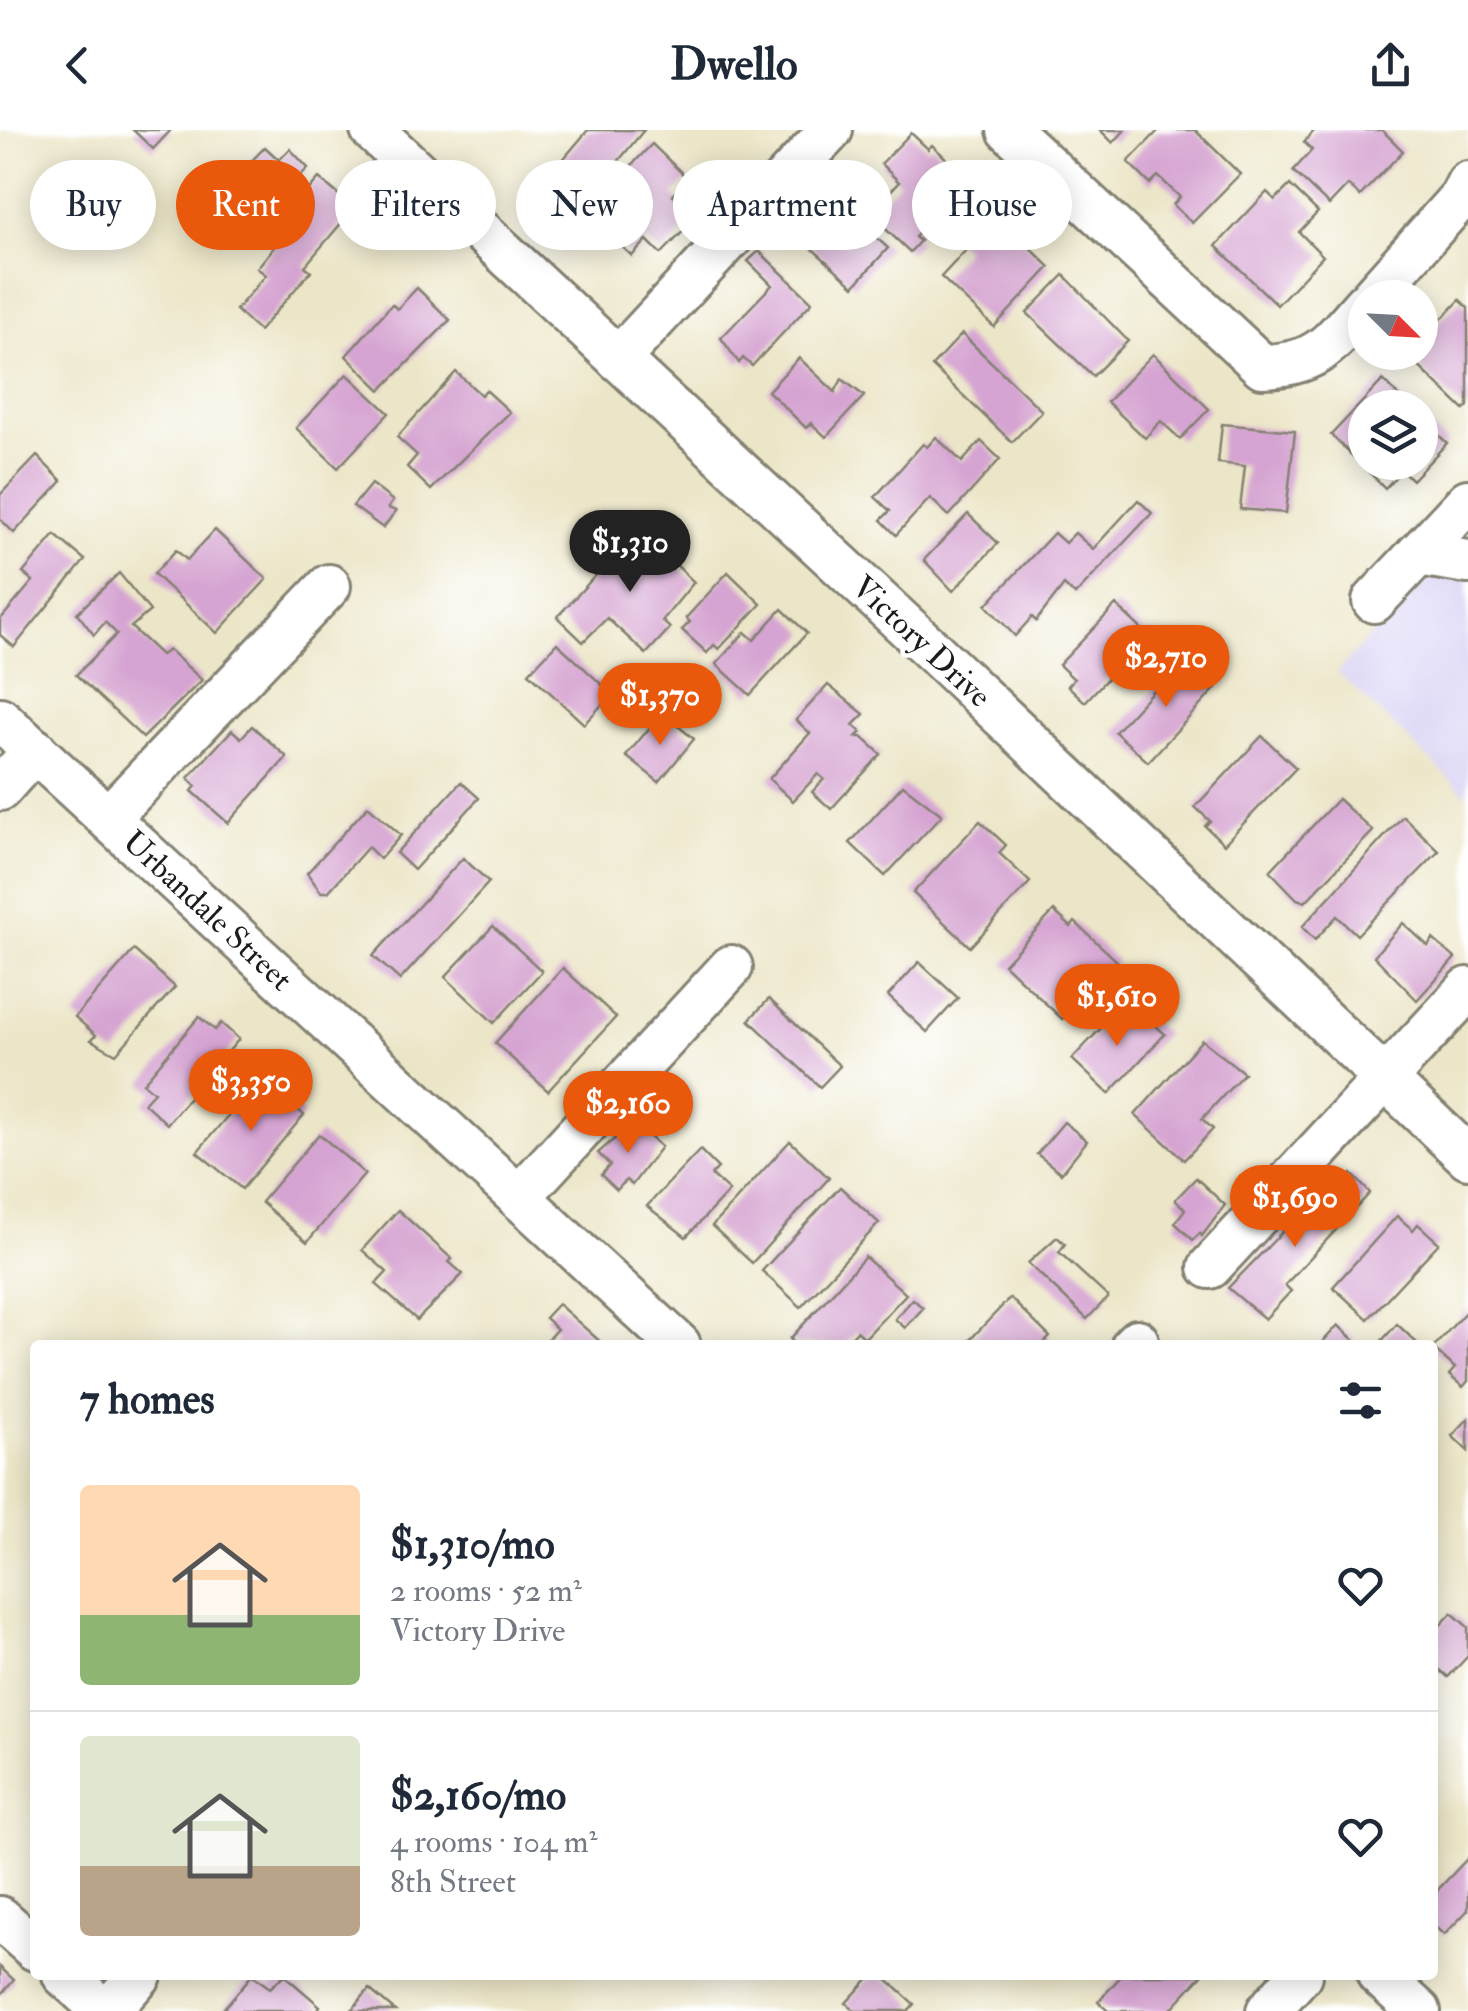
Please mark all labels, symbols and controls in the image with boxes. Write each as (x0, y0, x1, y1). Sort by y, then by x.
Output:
text: Dwello (670, 37, 798, 93)
icon: back (50, 38, 105, 93)
icon: share (1363, 38, 1418, 93)
chip: Buy (30, 160, 156, 250)
chip: Rent (176, 160, 315, 250)
chip: Filters (335, 160, 496, 250)
chip: New (516, 160, 653, 250)
chip: Apartment (673, 160, 892, 250)
chip: House (912, 160, 1072, 250)
north arrow (1348, 280, 1438, 370)
map controls (1348, 280, 1438, 480)
button: layers (1348, 390, 1438, 480)
pin: $1,310 (549, 510, 711, 595)
text: $1,310 (591, 522, 669, 562)
street label: Victory Drive (844, 567, 999, 716)
pin: $2,710 (1085, 625, 1247, 710)
text: $2,710 (1124, 637, 1208, 677)
pin: $1,370 (579, 663, 741, 748)
text: $1,370 (620, 675, 700, 715)
street label: Urbandale Street (114, 822, 300, 1000)
pin: $1,610 (1036, 964, 1198, 1049)
text: $1,610 (1077, 976, 1157, 1016)
pin: $3,350 (170, 1049, 332, 1134)
text: $3,350 (211, 1061, 291, 1101)
pin: $2,160 (547, 1071, 709, 1156)
text: $2,160 (585, 1083, 671, 1123)
pin: $1,690 (1214, 1165, 1376, 1250)
text: $1,690 (1252, 1177, 1338, 1217)
icon: filters (1333, 1373, 1388, 1428)
text: 7 homes (80, 1374, 215, 1426)
text: $1,310/mo (390, 1519, 555, 1571)
icon: home (160, 1525, 280, 1645)
icon: heart (1333, 1558, 1388, 1613)
text: 2 rooms · 52 m² (390, 1571, 582, 1611)
text: Victory Drive (390, 1611, 565, 1651)
text: $2,160/mo (390, 1770, 566, 1822)
icon: home (160, 1776, 280, 1896)
icon: heart (1333, 1809, 1388, 1864)
text: 4 rooms · 104 m² (390, 1822, 598, 1862)
text: 8th Street (390, 1862, 516, 1902)

